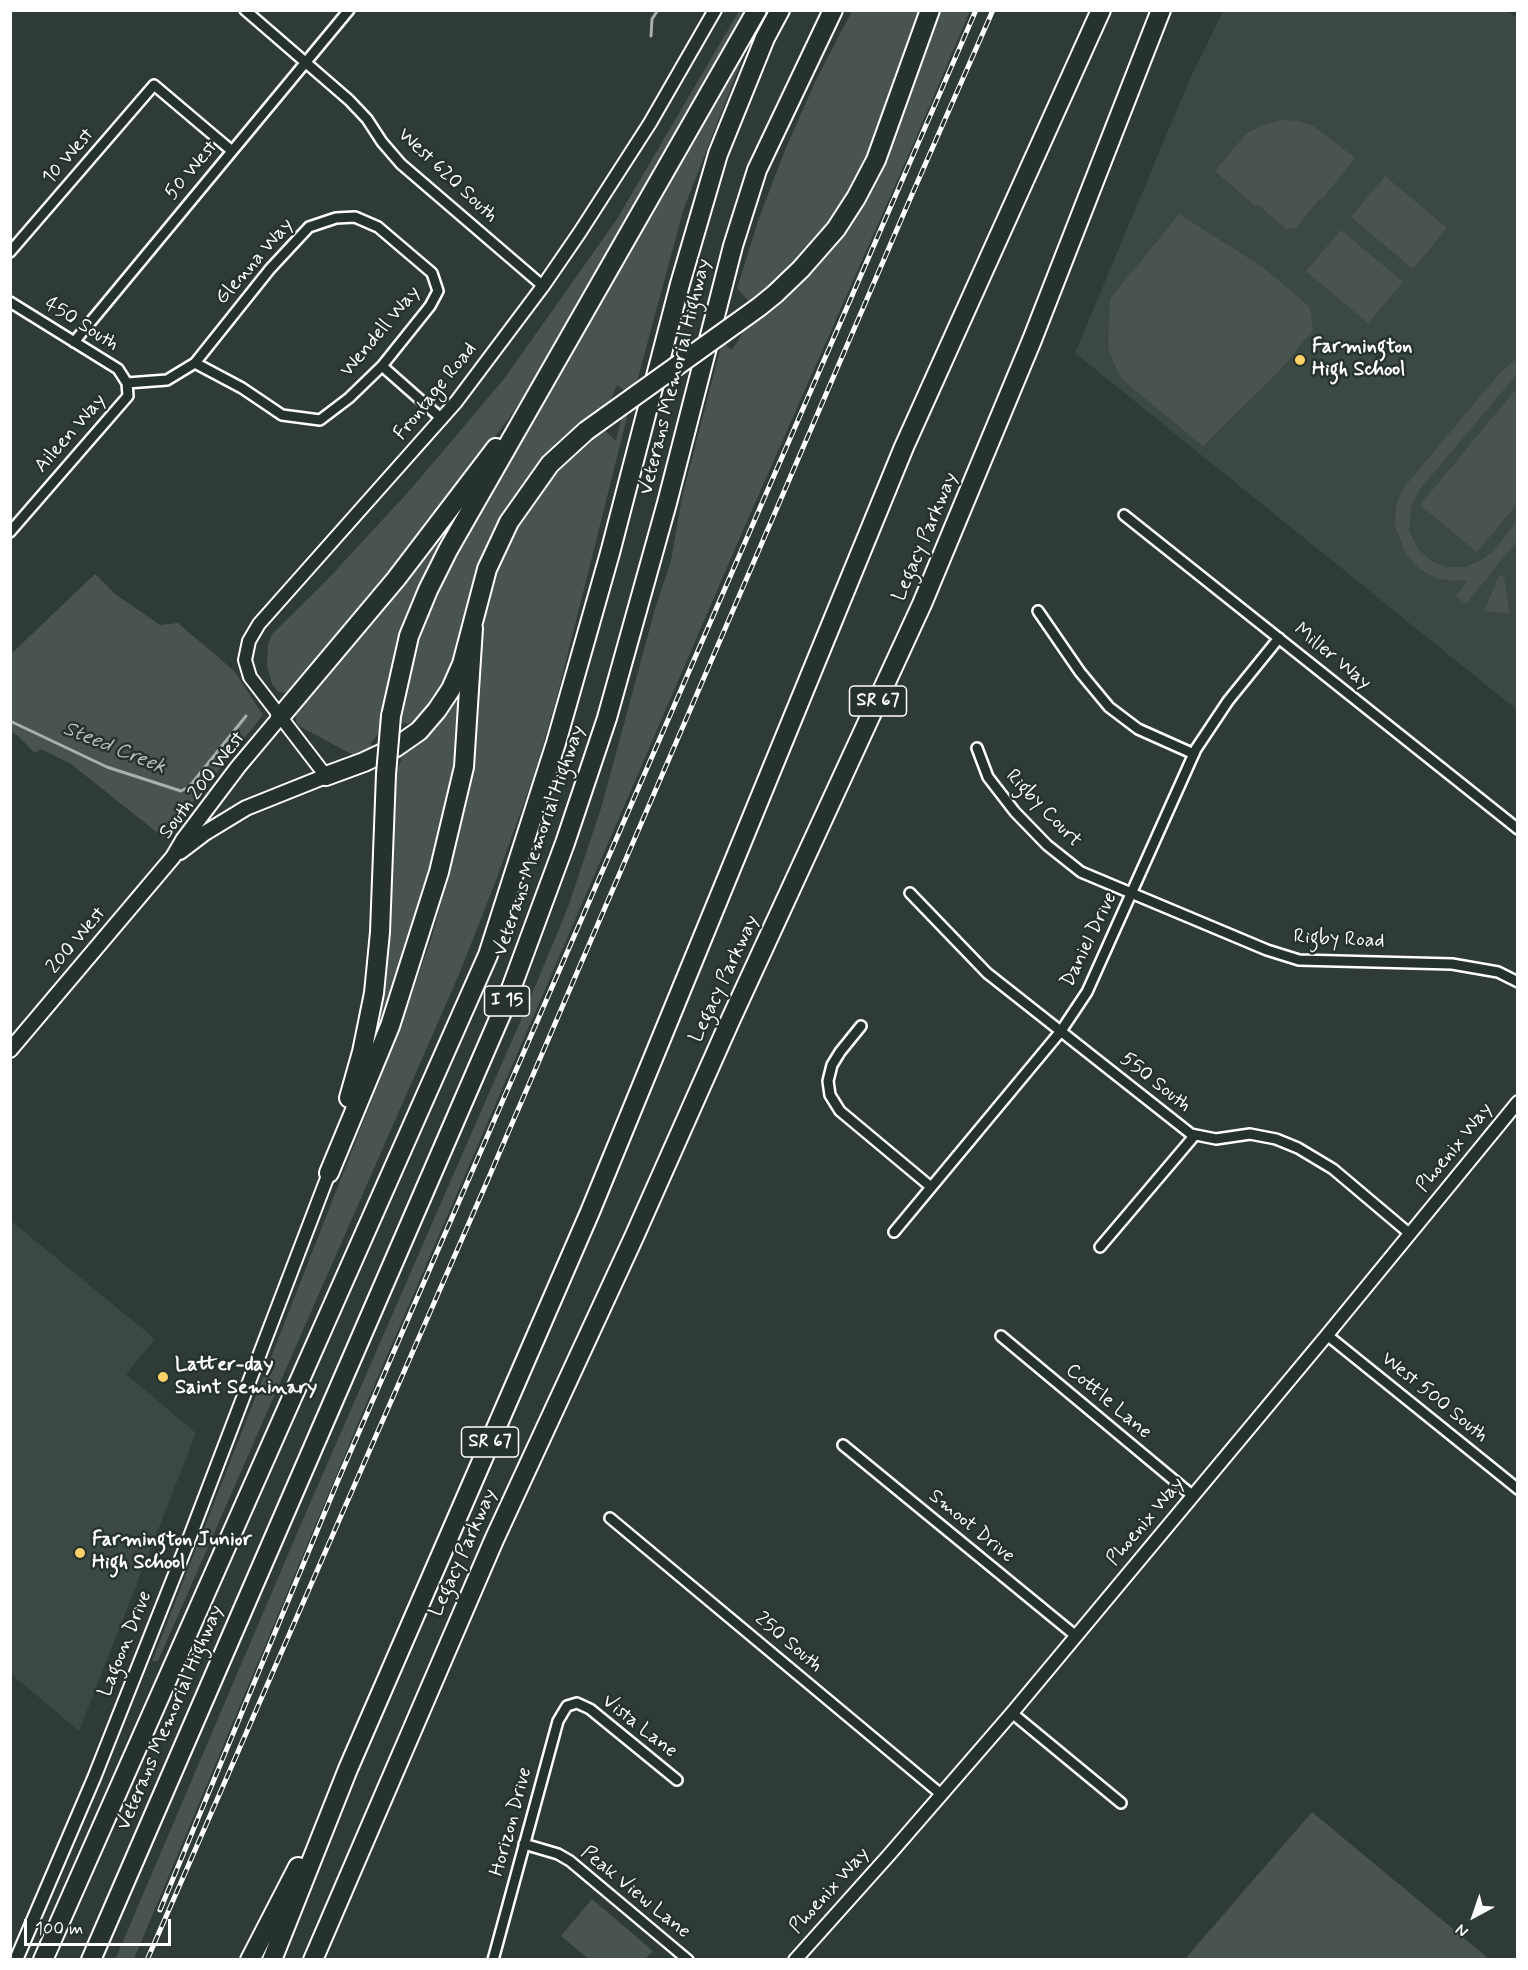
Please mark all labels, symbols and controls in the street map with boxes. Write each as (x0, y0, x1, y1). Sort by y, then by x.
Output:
street label: 10 West (38, 124, 100, 190)
street label: West 620 South (392, 124, 502, 228)
street label: 50 West (160, 137, 224, 205)
street label: Glenna Way (211, 214, 299, 310)
street label: Veterans Memorial Highway (635, 256, 717, 498)
street label: Wendell Way (336, 281, 426, 383)
street label: 450 South (39, 293, 123, 357)
place label: Farmington High School (1312, 336, 1412, 383)
street label: Frontage Road (389, 338, 483, 446)
marker: Farmington High School (1293, 353, 1307, 367)
street label: Aileen Way (30, 390, 112, 478)
street label: Legacy Parkway (888, 469, 964, 605)
street label: Miller Way (1288, 618, 1376, 696)
road number: SR 67 (850, 686, 906, 716)
water label: Steed Creek (59, 717, 169, 781)
street label: Veterans Memorial Highway (489, 722, 591, 960)
street label: South 200 West (155, 727, 251, 845)
street label: Rigby Court (1000, 765, 1086, 853)
street label: Daniel Drive (1057, 889, 1123, 991)
street label: 200 West (42, 903, 112, 979)
street label: Legacy Parkway (685, 912, 765, 1046)
street label: Rigby Road (1293, 926, 1385, 954)
road number: I 15 (484, 986, 530, 1016)
street label: 550 South (1115, 1048, 1195, 1118)
street label: Phoenix Way (1412, 1098, 1498, 1198)
street label: West 500 South (1376, 1348, 1492, 1448)
place label: Latter-day Saint Seminary (175, 1354, 317, 1401)
street label: Cottle Lane (1060, 1359, 1156, 1445)
marker: Latter-day Saint Seminary (156, 1370, 170, 1384)
road number: SR 67 (462, 1427, 518, 1457)
street label: Phoenix Way (1102, 1473, 1190, 1571)
street label: Legacy Parkway (425, 1485, 503, 1621)
street label: Smoot Drive (923, 1485, 1019, 1569)
place label: Farmington Junior High School (92, 1529, 252, 1576)
marker: Farmington Junior High School (73, 1546, 87, 1560)
street label: Lagoon Drive (94, 1588, 158, 1700)
street label: Veterans Memorial Highway (113, 1602, 229, 1834)
street label: 250 South (749, 1608, 827, 1678)
street label: Vista Lane (596, 1690, 682, 1764)
street label: Horizon Drive (486, 1765, 538, 1879)
street label: Peak View Lane (575, 1841, 695, 1945)
street label: Phoenix Way (785, 1843, 875, 1939)
north arrow (1444, 1886, 1504, 1946)
scale bar (27, 1907, 174, 1945)
text: 100 m (35, 1917, 83, 1941)
text: N (1451, 1919, 1473, 1942)

